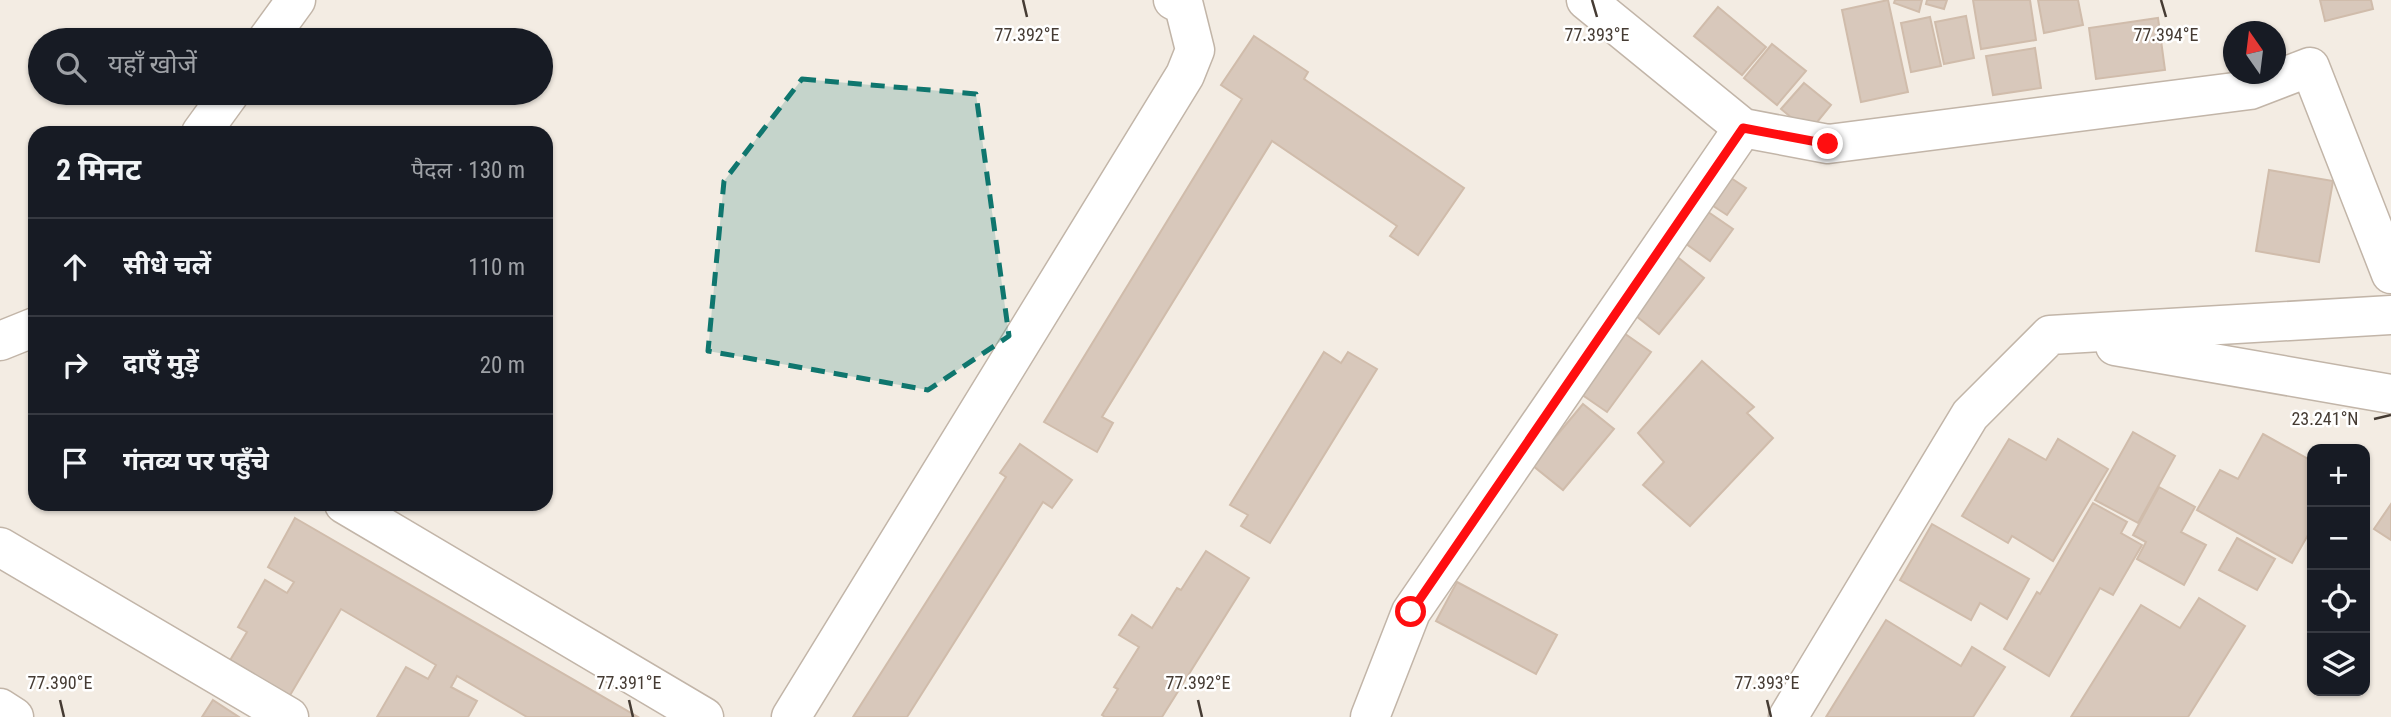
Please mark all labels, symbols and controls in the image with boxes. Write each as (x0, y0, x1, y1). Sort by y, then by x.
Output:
north arrow (2223, 21, 2286, 84)
text: 77.392°E (995, 24, 1059, 45)
text: 77.393°E (1565, 24, 1629, 45)
text: 77.394°E (2134, 24, 2198, 45)
search box (28, 28, 553, 105)
icon: search (52, 48, 90, 86)
text: यहाँ खोजें (108, 49, 197, 79)
route end (1812, 128, 1843, 159)
text: 2 मिनट (56, 152, 141, 187)
text: पैदल · 130 m (411, 157, 525, 184)
icon: ahead (56, 248, 94, 286)
text: सीधे चलें (123, 250, 211, 280)
text: 110 m (468, 254, 525, 281)
icon: right (56, 346, 94, 384)
text: दाएँ मुड़ें (123, 348, 199, 378)
text: 20 m (480, 352, 525, 379)
text: 23.241°N (2291, 408, 2359, 429)
icon: arrive (56, 444, 94, 482)
map controls (2307, 444, 2370, 696)
button: + (2307, 444, 2370, 507)
text: गंतव्य पर पहुँचे (123, 446, 269, 476)
button: − (2307, 507, 2370, 570)
button: locate (2307, 570, 2370, 633)
route start (1395, 596, 1426, 627)
button: layers (2307, 633, 2370, 696)
text: 77.390°E (28, 672, 92, 693)
text: 77.391°E (597, 672, 661, 693)
text: 77.392°E (1166, 672, 1230, 693)
text: 77.393°E (1735, 672, 1799, 693)

